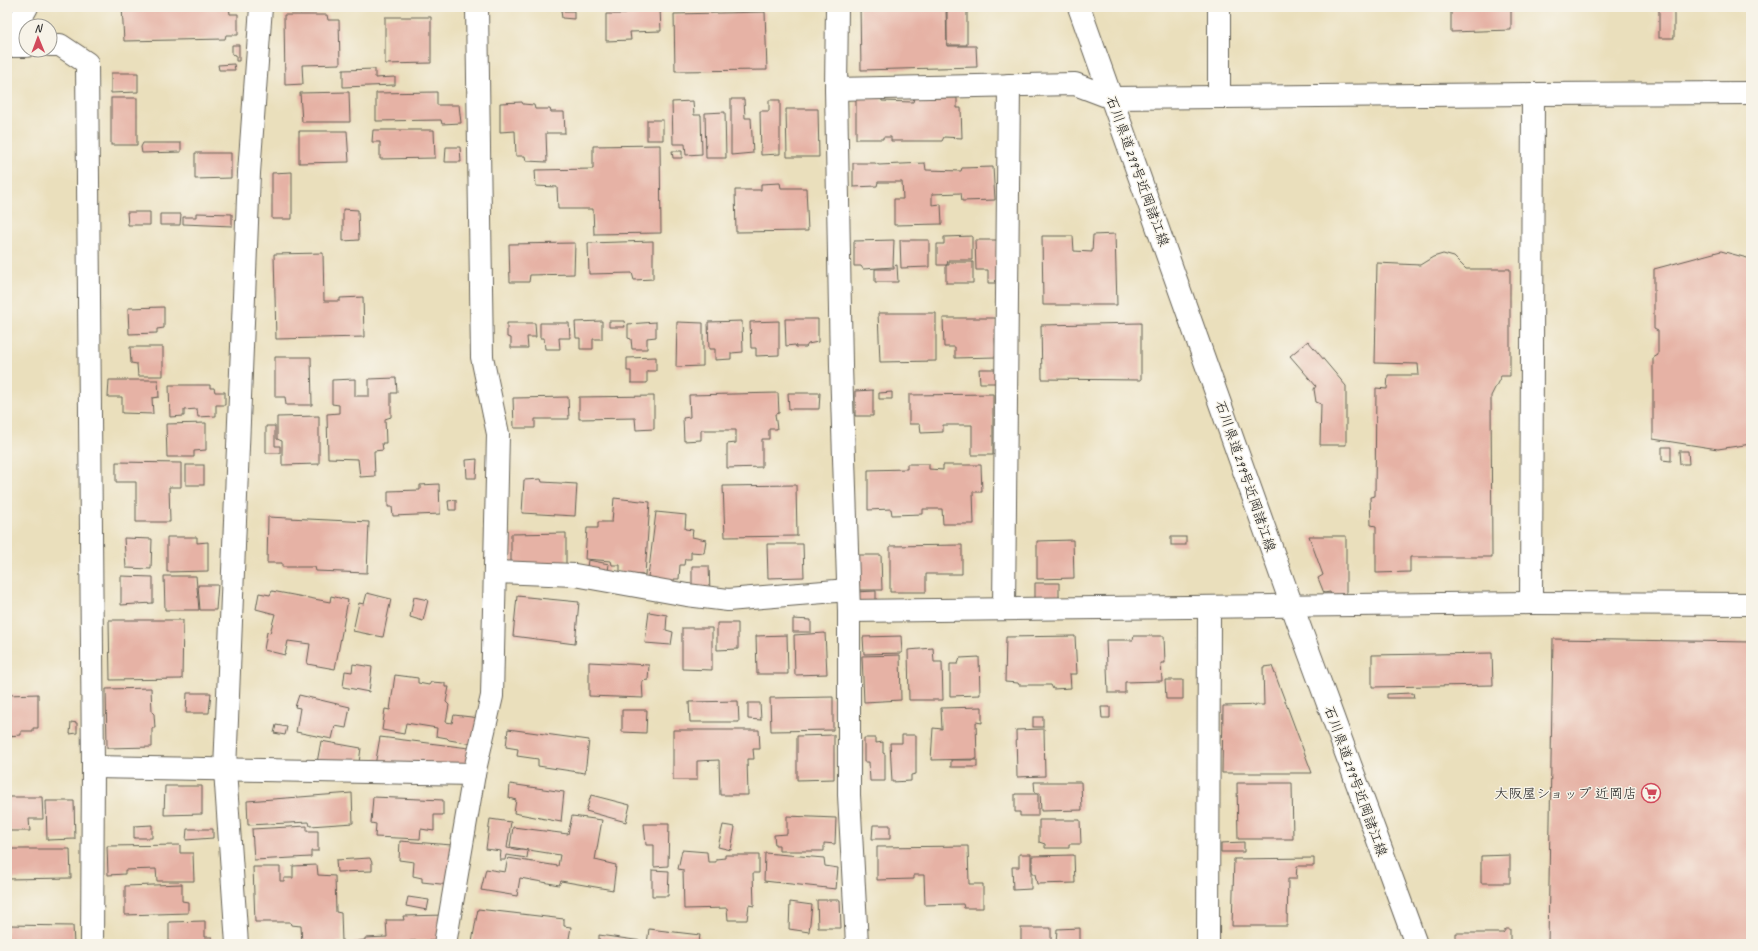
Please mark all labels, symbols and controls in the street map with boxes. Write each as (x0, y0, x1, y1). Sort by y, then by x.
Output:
north arrow (18, 18, 58, 58)
text: N (34, 21, 44, 35)
street label: 石川県道299号近岡諸江線 (1102, 94, 1173, 249)
street label: 石川県道299号近岡諸江線 (1212, 398, 1279, 554)
street label: 石川県道299号近岡諸江線 (1320, 704, 1391, 859)
supermarket icon: 大阪屋ショップ 近岡店 (1640, 782, 1662, 804)
place label: 大阪屋ショップ 近岡店 (1494, 785, 1637, 802)

